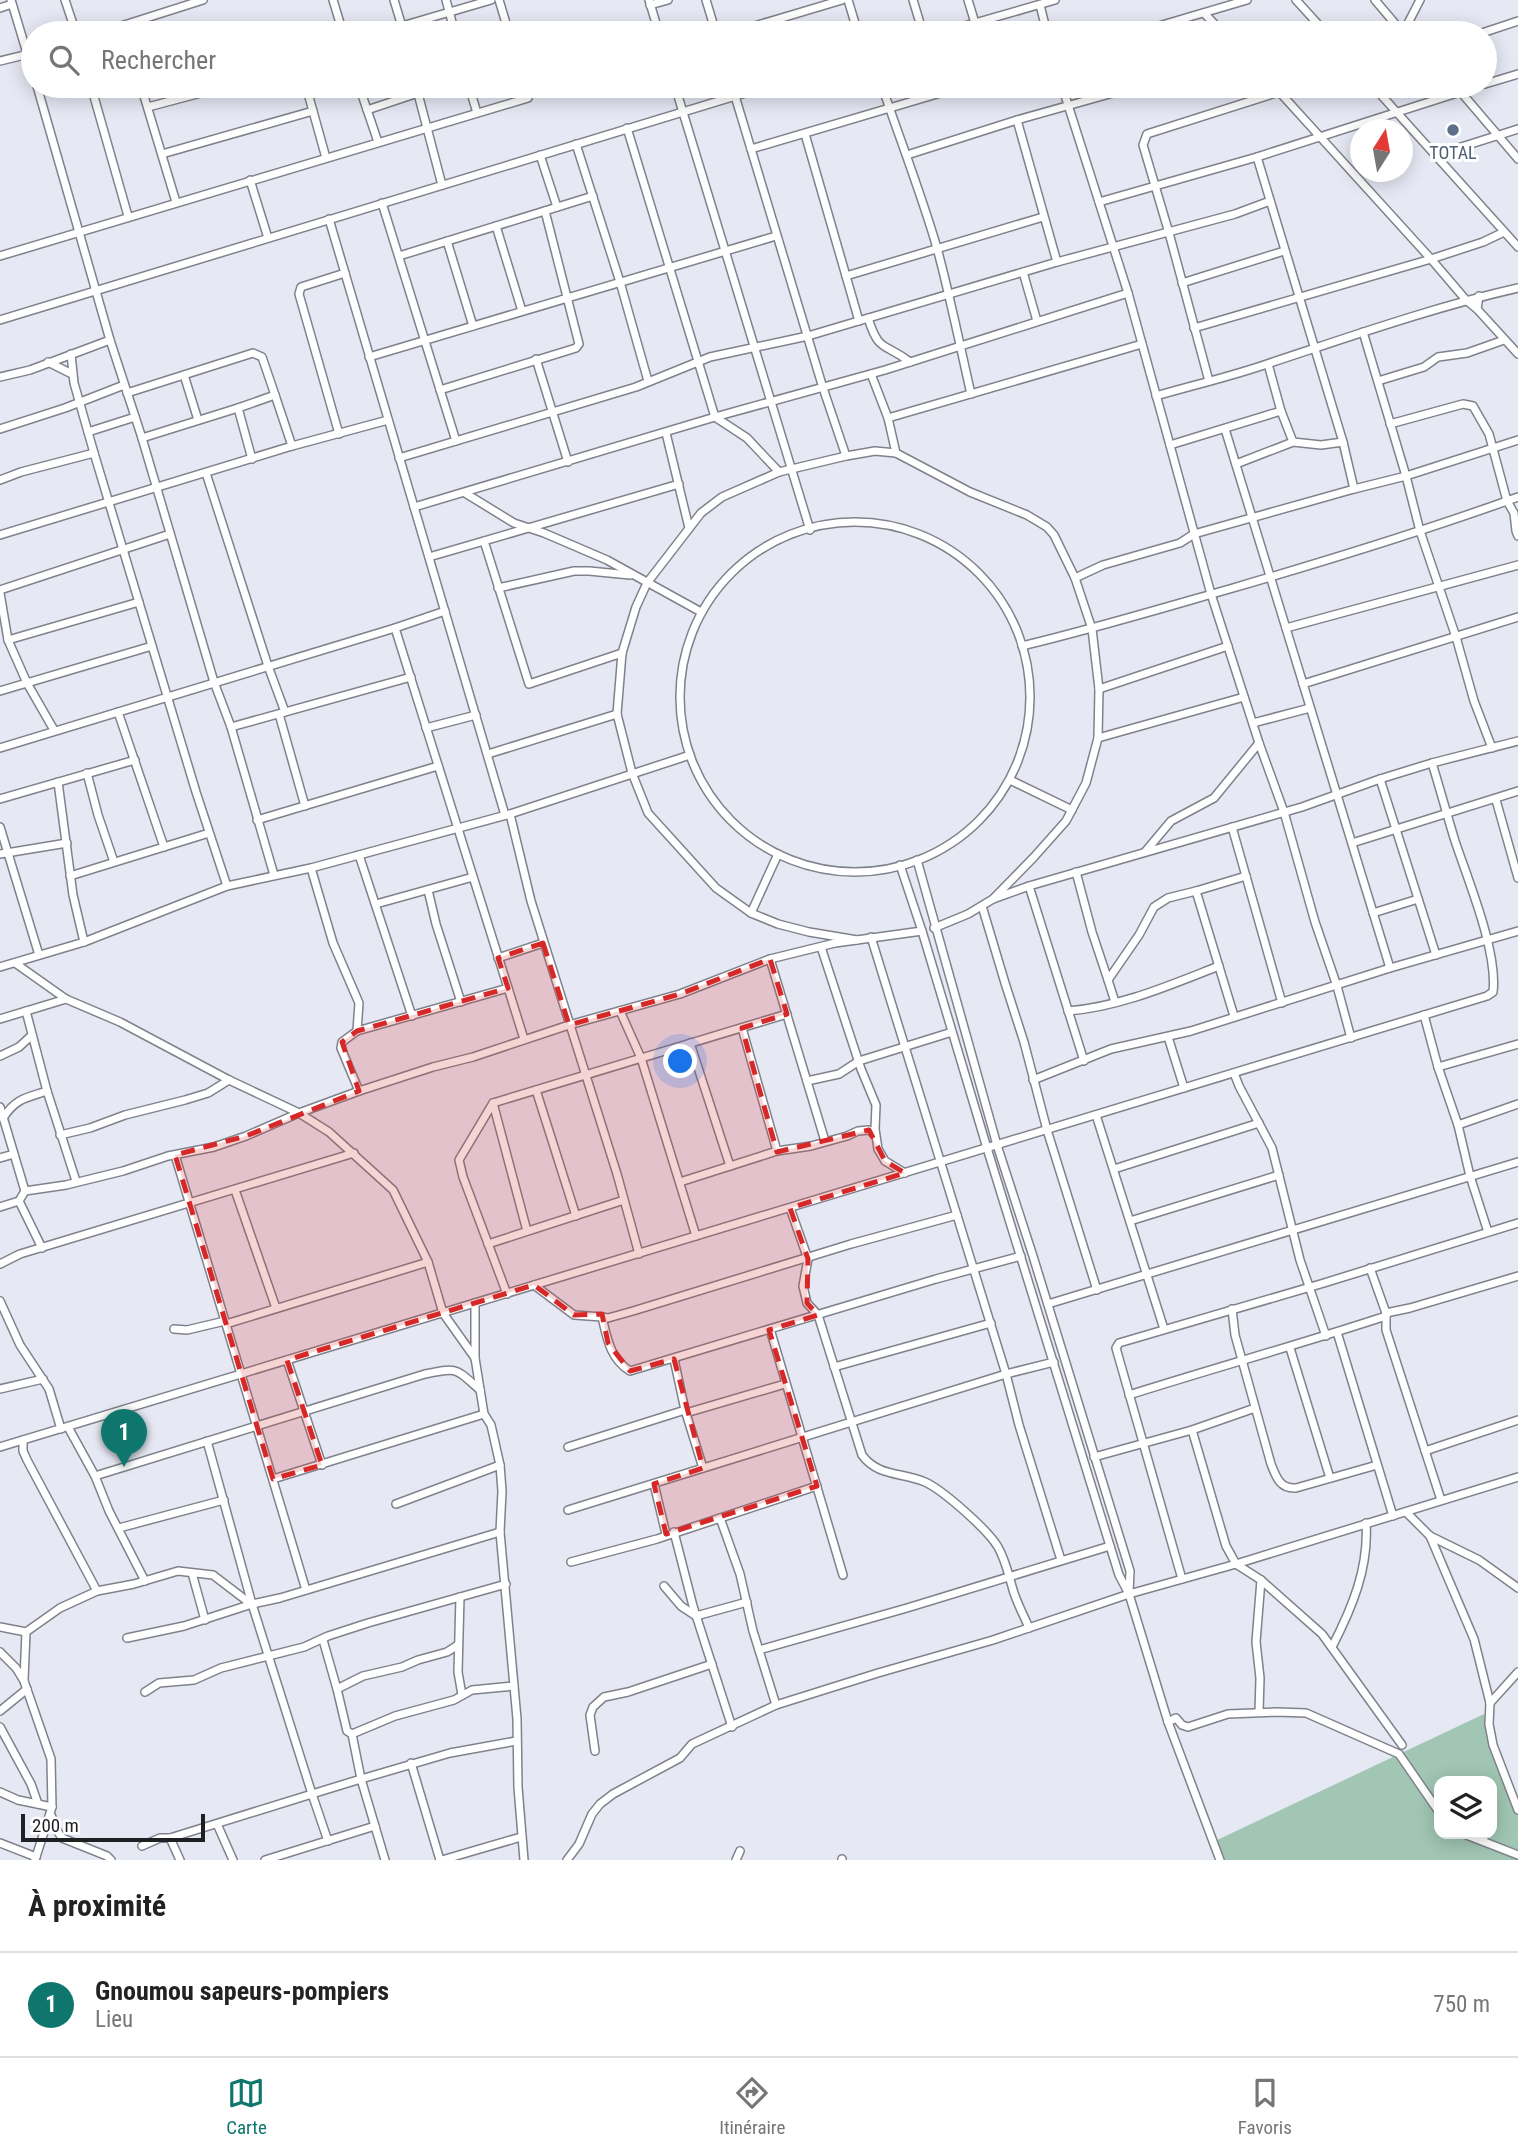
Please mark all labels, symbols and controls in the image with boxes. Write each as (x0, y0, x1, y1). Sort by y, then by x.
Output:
search box (21, 21, 1497, 98)
icon: search (45, 41, 83, 79)
text: Rechercher (101, 45, 216, 75)
north arrow (1350, 119, 1413, 182)
marker: TOTAL (1445, 122, 1461, 138)
place label: TOTAL (1429, 142, 1477, 163)
your location (663, 1044, 697, 1078)
pin: 1 (101, 1409, 147, 1467)
map controls (1434, 1776, 1497, 1839)
button: layers (1434, 1776, 1497, 1839)
scale bar (21, 1811, 205, 1843)
text: 200 m (32, 1814, 79, 1837)
text: À proximité (28, 1888, 166, 1923)
text: Gnoumou sapeurs-pompiers (95, 1976, 389, 2006)
text: 1 (45, 1991, 57, 2018)
text: 750 m (1433, 1991, 1490, 2018)
text: Lieu (95, 2006, 133, 2033)
tab: Carte (226, 2074, 267, 2139)
tab: Itinéraire (719, 2074, 785, 2139)
tab: Favoris (1238, 2074, 1292, 2139)

